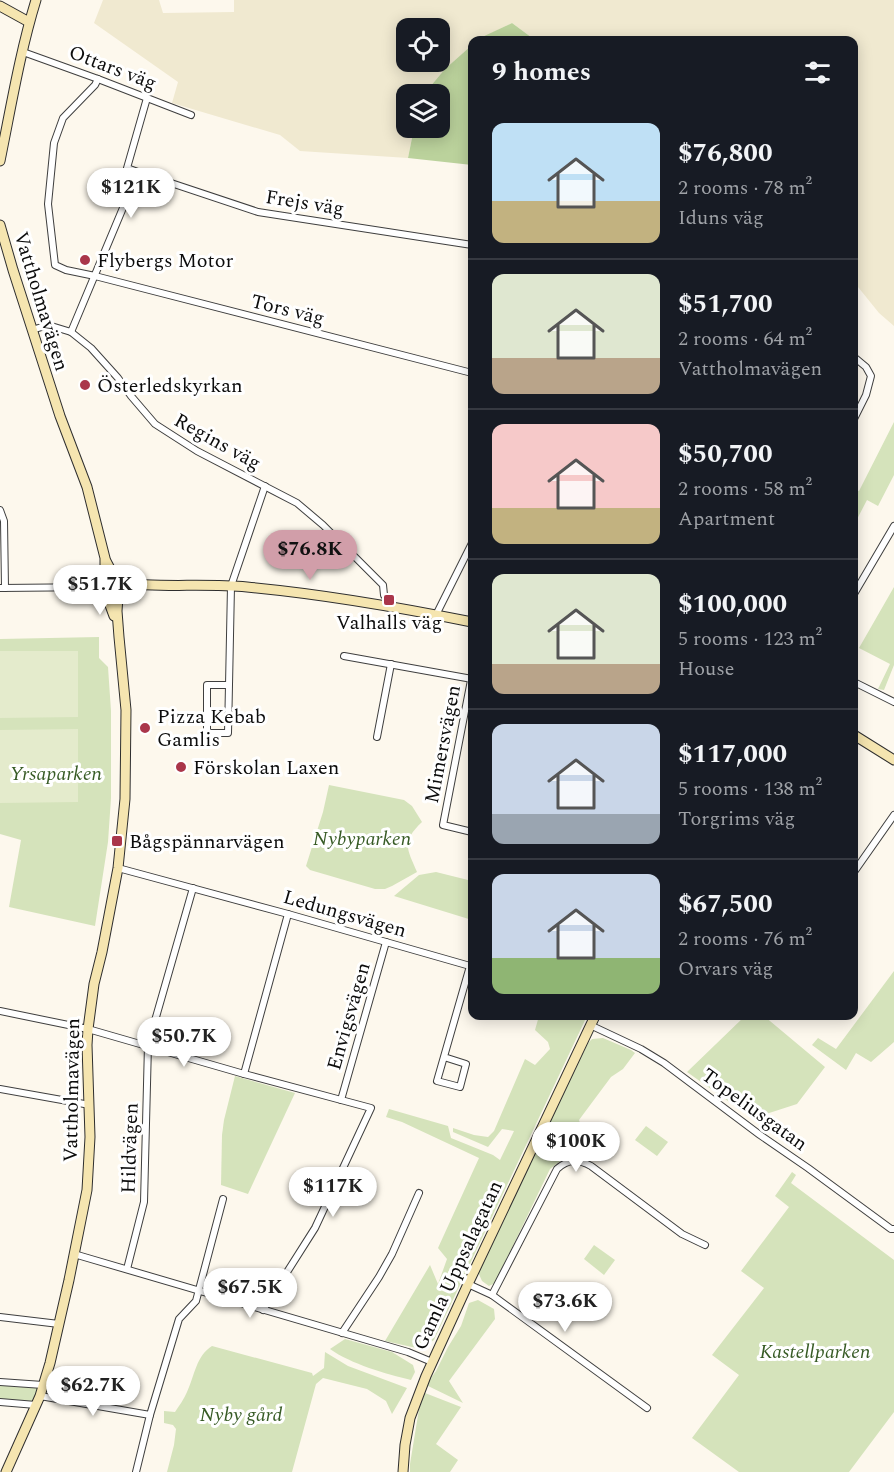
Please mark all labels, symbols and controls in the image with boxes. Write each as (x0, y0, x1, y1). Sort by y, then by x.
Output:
map controls (396, 18, 450, 138)
button: locate (396, 18, 450, 72)
street label: Ottars väg (64, 37, 161, 98)
text: 9 homes (492, 52, 591, 92)
icon: filters (801, 56, 834, 89)
button: layers (396, 84, 450, 138)
text: $76,800 (678, 133, 772, 173)
icon: home (540, 147, 612, 219)
pin: $121K (89, 168, 173, 219)
text: $121K (101, 172, 161, 202)
text: 2 rooms · 78 m² (678, 173, 812, 203)
street label: Frejs väg (263, 182, 346, 224)
text: Iduns väg (678, 203, 764, 233)
street label: Vattholmavägen (6, 228, 76, 375)
place label: Flybergs Motor (97, 246, 233, 276)
marker: Flybergs Motor (78, 253, 92, 267)
text: $51,700 (678, 284, 772, 324)
street label: Tors väg (248, 286, 328, 334)
icon: home (540, 298, 612, 370)
text: 2 rooms · 64 m² (678, 324, 812, 354)
text: Vattholmavägen (678, 354, 822, 384)
place label: Österledskyrkan (97, 371, 243, 401)
marker: Österledskyrkan (78, 378, 92, 392)
street label: Regins väg (168, 406, 267, 478)
text: $50,700 (678, 434, 772, 474)
icon: home (540, 448, 612, 520)
text: 2 rooms · 58 m² (678, 474, 812, 504)
text: Apartment (678, 504, 775, 534)
pin: $76.8K (261, 530, 359, 581)
text: $76.8K (277, 534, 343, 564)
pin: $51.7K (51, 565, 149, 616)
text: $51.7K (67, 569, 133, 599)
text: $100,000 (678, 584, 787, 624)
marker: Valhalls väg (382, 593, 396, 607)
icon: home (540, 598, 612, 670)
place label: Valhalls väg (336, 608, 442, 638)
text: 5 rooms · 123 m² (678, 624, 822, 654)
text: House (678, 654, 735, 684)
street label: Mimersvägen (417, 682, 469, 806)
place label: Pizza Kebab Gamlis (157, 702, 266, 755)
marker: Pizza Kebab Gamlis (138, 721, 152, 735)
text: $117,000 (678, 734, 787, 774)
icon: home (540, 748, 612, 820)
place label: Förskolan Laxen (193, 753, 339, 783)
park label: Yrsaparken (10, 759, 103, 789)
marker: Förskolan Laxen (174, 760, 188, 774)
text: 5 rooms · 138 m² (678, 774, 822, 804)
text: Torgrims väg (678, 804, 795, 834)
park label: Nybyparken (313, 824, 412, 854)
place label: Bågspännarvägen (129, 827, 285, 857)
marker: Bågspännarvägen (110, 834, 124, 848)
street label: Ledungsvägen (280, 882, 410, 946)
text: $67,500 (678, 884, 772, 924)
icon: home (540, 898, 612, 970)
text: 2 rooms · 76 m² (678, 924, 812, 954)
text: Orvars väg (678, 954, 773, 984)
street label: Envigsvägen (319, 959, 379, 1074)
pin: $50.7K (135, 1017, 233, 1068)
street label: Vattholmavägen (56, 1018, 88, 1162)
text: $50.7K (151, 1021, 217, 1051)
street label: Topeliusgatan (695, 1061, 814, 1159)
street label: Hildvägen (113, 1102, 147, 1194)
pin: $100K (534, 1122, 618, 1173)
text: $100K (546, 1126, 606, 1156)
pin: $117K (291, 1167, 375, 1218)
text: $117K (303, 1171, 363, 1201)
street label: Gamla Uppsalagatan (405, 1176, 510, 1355)
pin: $67.5K (201, 1268, 299, 1319)
text: $67.5K (217, 1272, 283, 1302)
pin: $73.6K (516, 1282, 614, 1333)
text: $73.6K (532, 1286, 598, 1316)
park label: Kastellparken (759, 1337, 871, 1367)
pin: $62.7K (44, 1366, 142, 1417)
text: $62.7K (60, 1370, 126, 1400)
park label: Nyby gård (199, 1400, 283, 1430)

